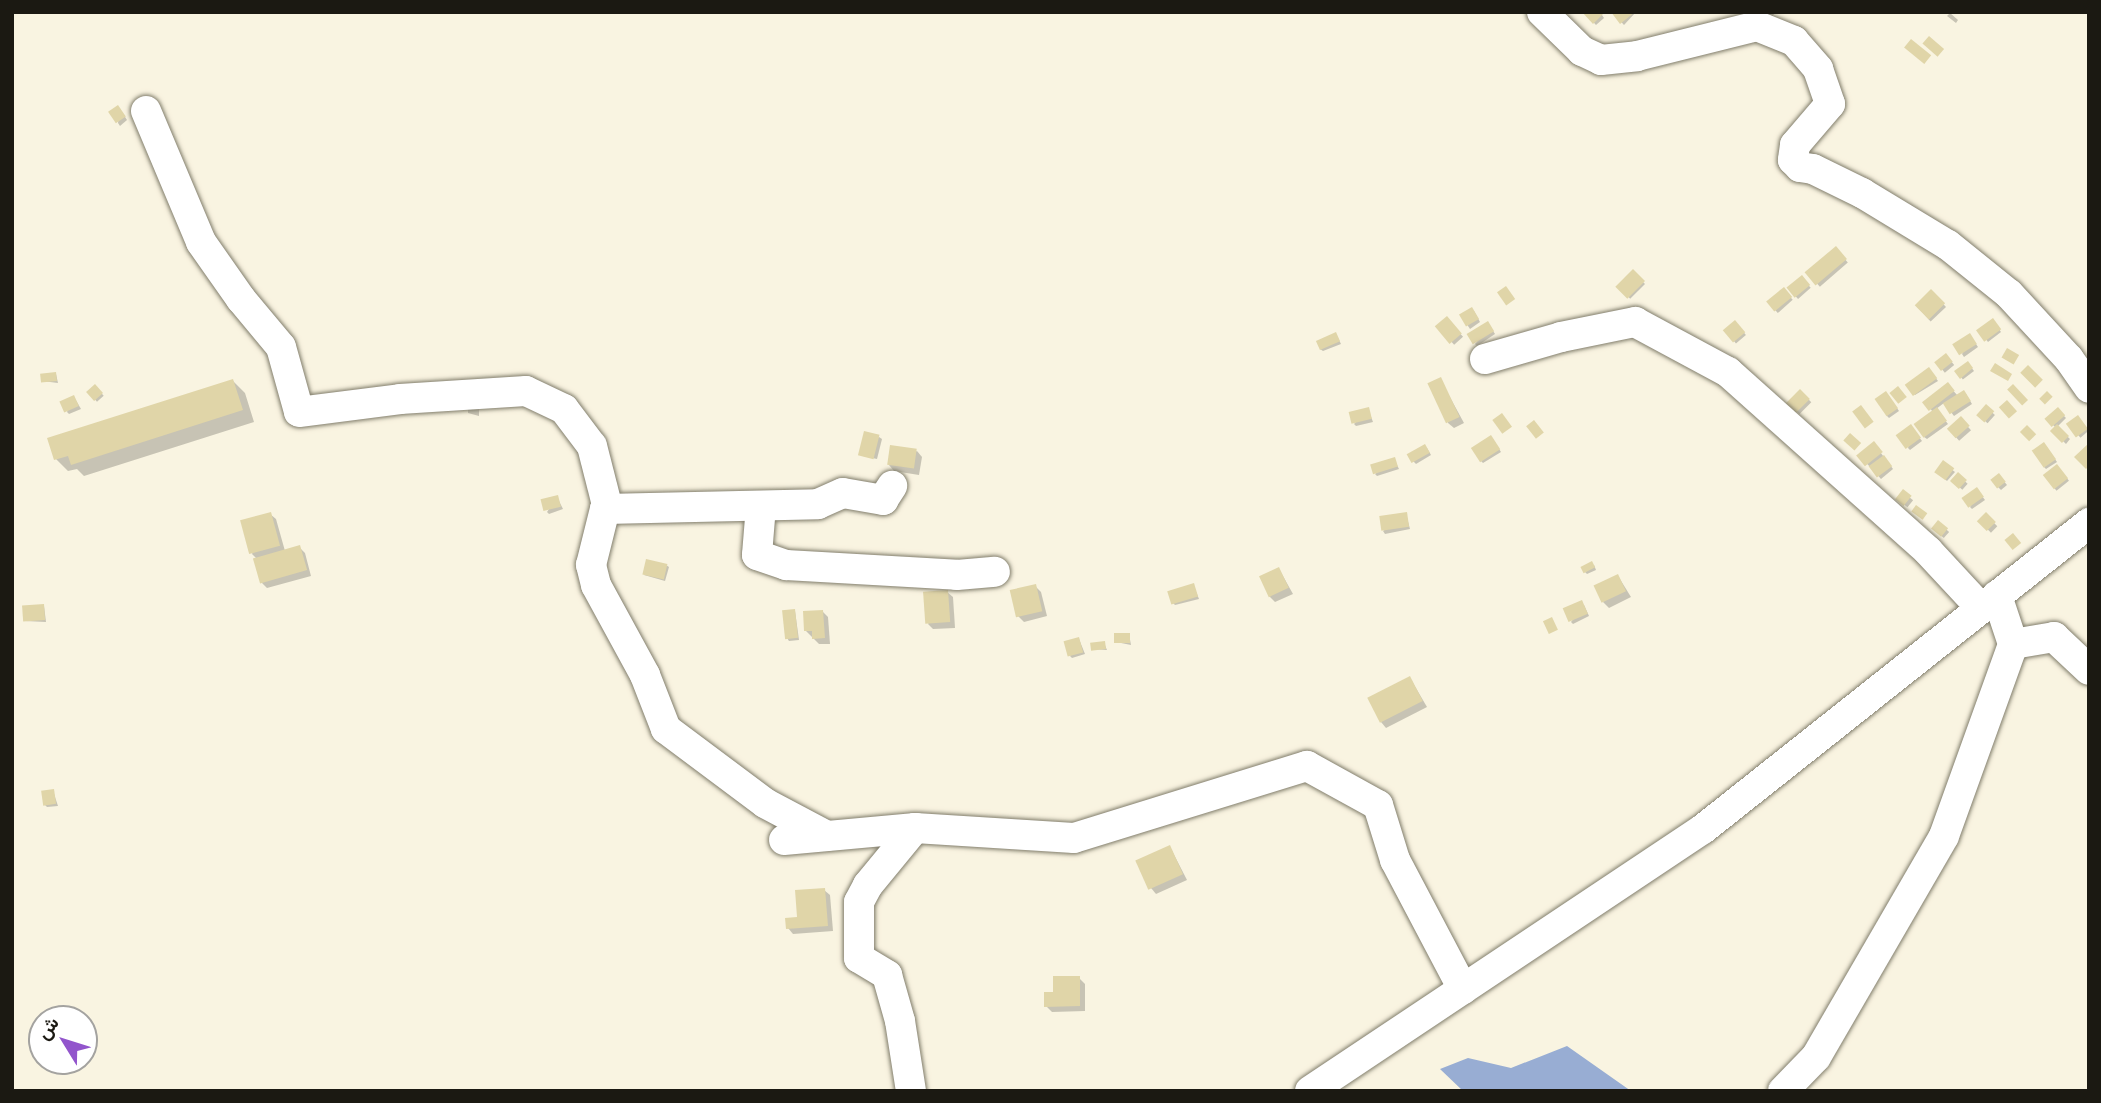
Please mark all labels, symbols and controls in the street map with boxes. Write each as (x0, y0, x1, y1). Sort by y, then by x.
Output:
north arrow (28, 1005, 98, 1075)
text: ش (32, 1012, 64, 1044)

